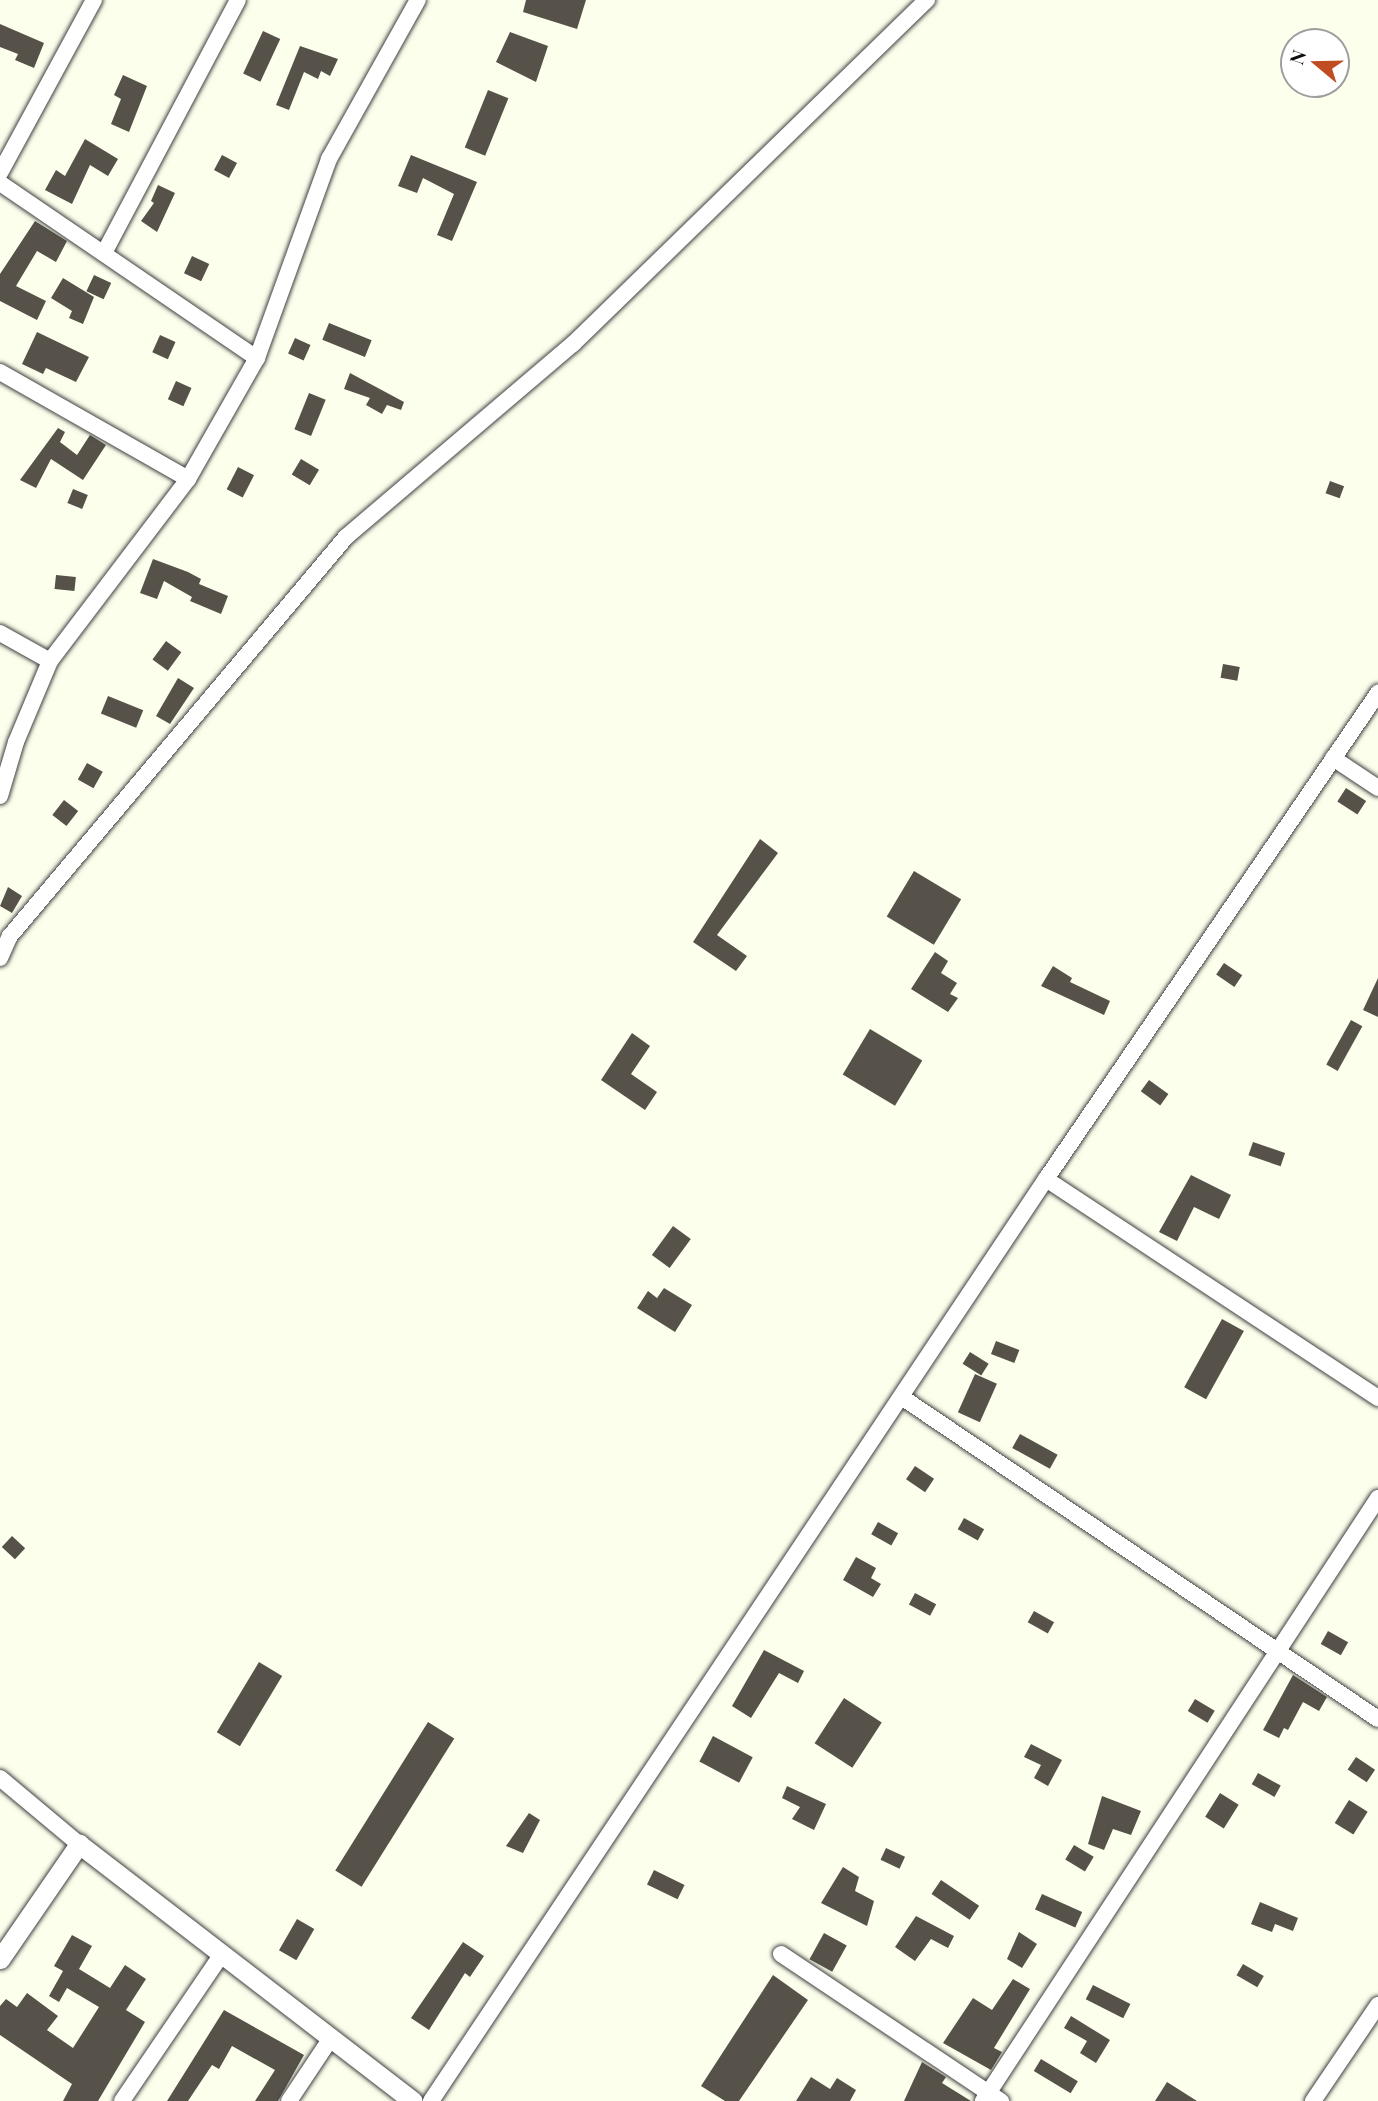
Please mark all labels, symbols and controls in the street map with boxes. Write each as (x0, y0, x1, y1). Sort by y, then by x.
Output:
north arrow (1280, 28, 1350, 98)
text: N (1283, 46, 1312, 68)

